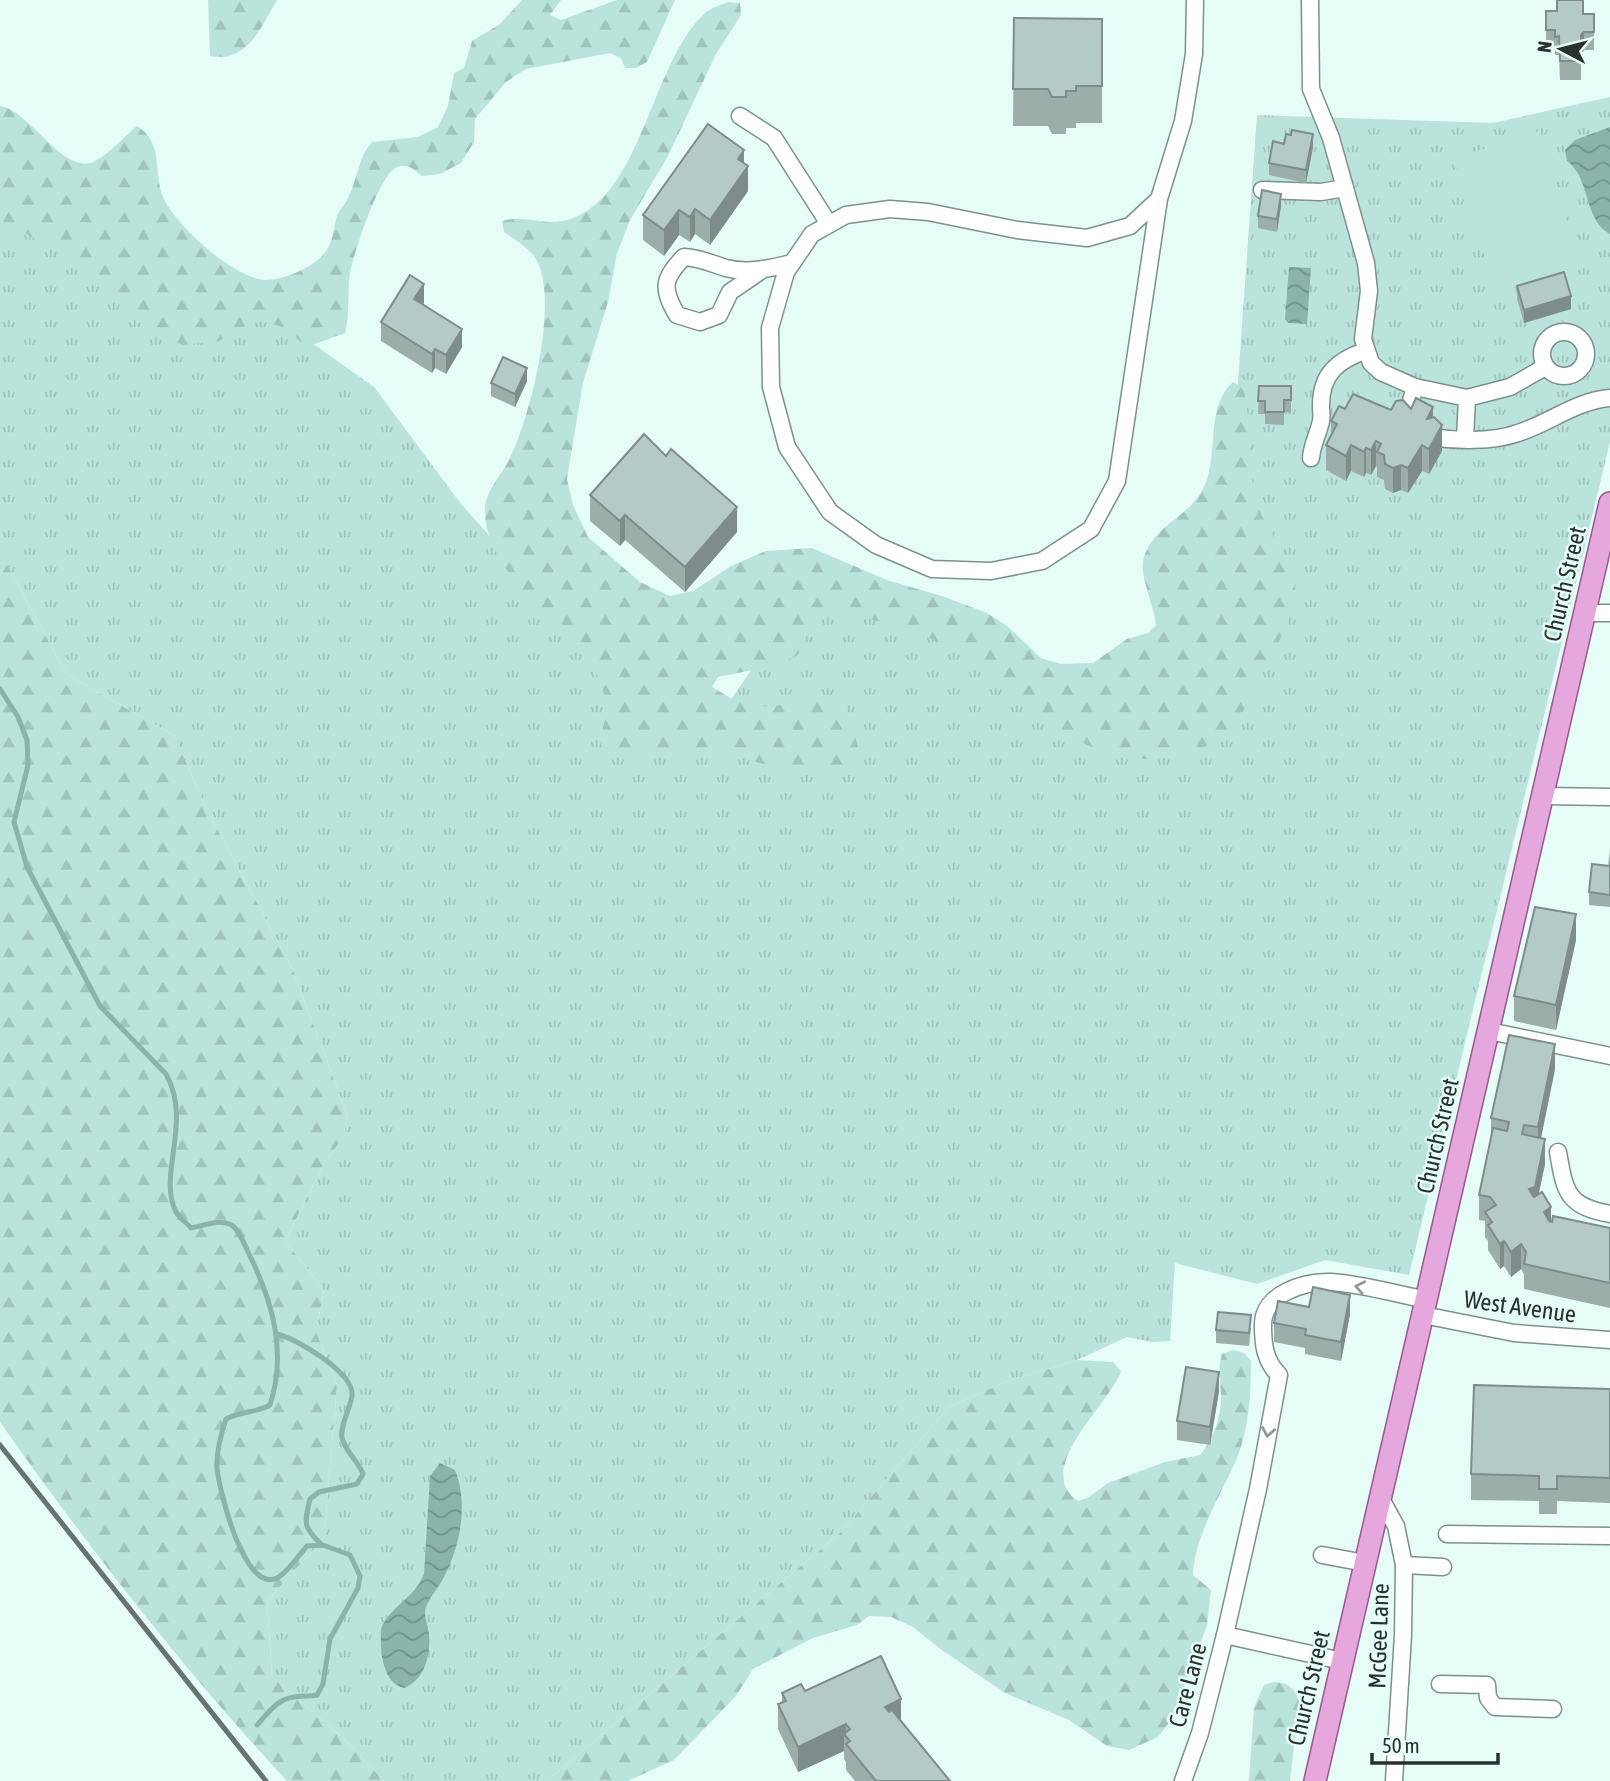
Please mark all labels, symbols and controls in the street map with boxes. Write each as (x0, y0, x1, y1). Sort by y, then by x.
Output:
north arrow (1526, 14, 1596, 84)
text: N (1533, 40, 1556, 54)
street label: Church Street (1538, 523, 1591, 644)
street label: Church Street (1411, 1075, 1464, 1196)
one-way arrow (1354, 1281, 1366, 1296)
street label: West Avenue (1462, 1285, 1578, 1328)
one-way arrow (1262, 1426, 1277, 1438)
street label: McGee Lane (1363, 1583, 1394, 1689)
street label: Church Street (1282, 1627, 1335, 1748)
street label: Care Lane (1163, 1640, 1212, 1730)
scale bar (1372, 1722, 1498, 1766)
text: 50 m (1382, 1733, 1420, 1757)

